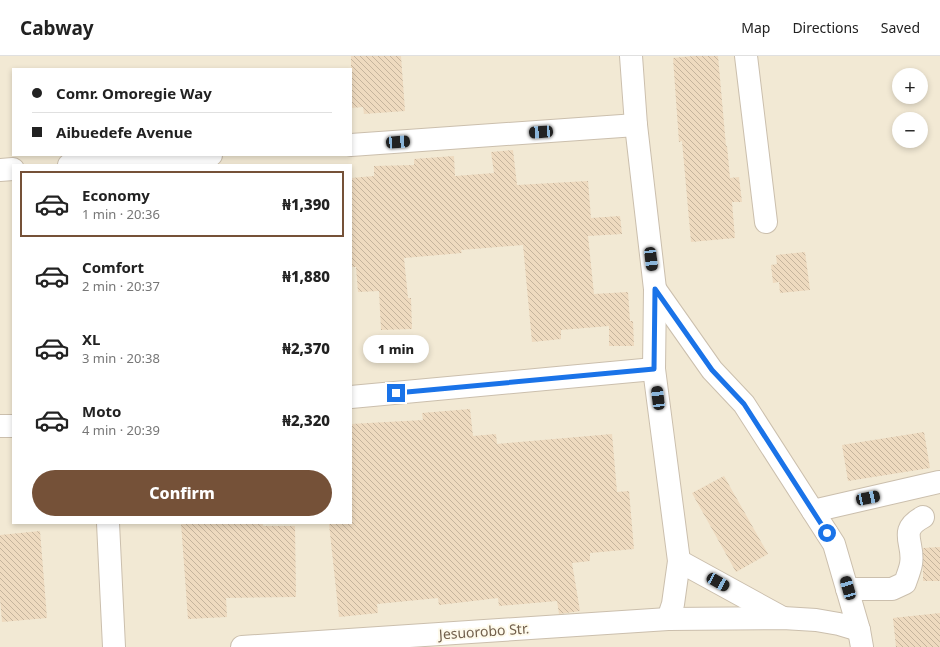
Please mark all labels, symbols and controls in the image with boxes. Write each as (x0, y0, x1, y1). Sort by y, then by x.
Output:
text: Cabway (20, 15, 94, 41)
text: Map (741, 18, 770, 37)
text: Directions (792, 18, 859, 37)
text: Saved (881, 18, 920, 37)
map controls (892, 68, 928, 148)
button: + (892, 68, 928, 104)
text: Comr. Omoregie Way (56, 83, 212, 103)
button: − (892, 112, 928, 148)
text: Aibuedefe Avenue (56, 122, 193, 142)
car (529, 125, 553, 139)
car (386, 135, 410, 149)
text: Economy (82, 185, 150, 205)
icon: car (34, 186, 70, 222)
text: ₦1,390 (282, 194, 330, 214)
text: 1 min · 20:36 (82, 205, 160, 223)
car (644, 246, 658, 272)
text: Comfort (82, 257, 144, 277)
icon: car (34, 258, 70, 294)
text: ₦1,880 (282, 266, 330, 286)
text: 2 min · 20:37 (82, 277, 160, 295)
text: XL (82, 329, 100, 349)
icon: car (34, 330, 70, 366)
callout: 1 min (363, 335, 429, 363)
text: ₦2,370 (282, 338, 330, 358)
text: 1 min (378, 340, 414, 358)
text: 3 min · 20:38 (82, 349, 160, 367)
route end (387, 384, 405, 402)
car (651, 385, 665, 411)
text: Moto (82, 401, 121, 421)
icon: car (34, 402, 70, 438)
text: ₦2,320 (282, 410, 330, 430)
text: 4 min · 20:39 (82, 421, 160, 439)
button: Confirm (32, 470, 332, 516)
car (855, 490, 881, 506)
route start (818, 524, 836, 542)
car (705, 571, 731, 593)
car (839, 575, 857, 601)
street label: Jesuorobo Str. (436, 618, 530, 644)

